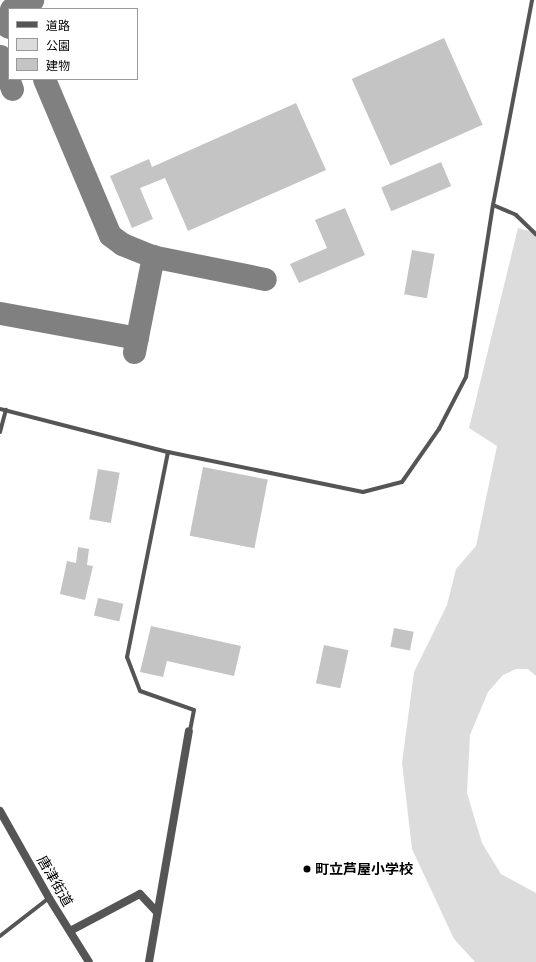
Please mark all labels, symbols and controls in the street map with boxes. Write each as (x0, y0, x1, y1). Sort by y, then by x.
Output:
legend (8, 8, 138, 80)
text: 道路 (46, 18, 70, 33)
text: 公園 (46, 38, 70, 53)
text: 建物 (46, 58, 70, 73)
street label: 唐津街道 (34, 853, 76, 909)
place label: 町立芦屋小学校 (315, 861, 413, 877)
marker: 町立芦屋小学校 (302, 864, 312, 874)

